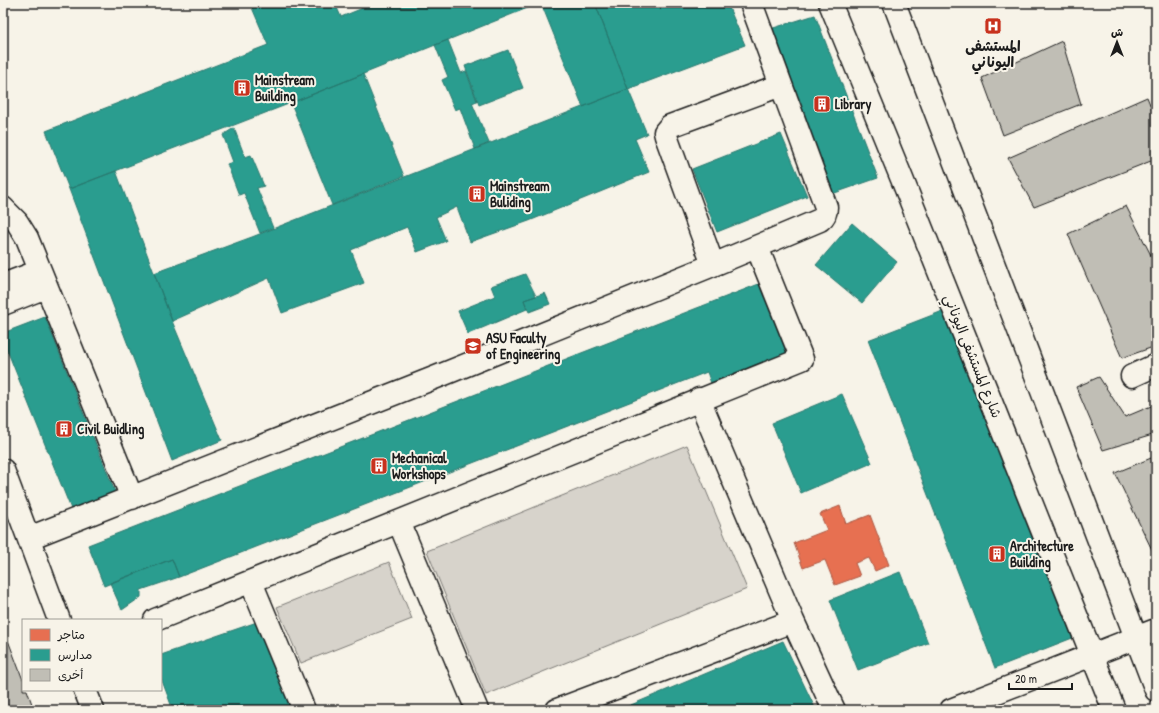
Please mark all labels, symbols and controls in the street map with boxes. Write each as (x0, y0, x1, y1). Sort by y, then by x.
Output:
hospital icon: المستشفى اليوناني (983, 16, 1003, 36)
north arrow (1097, 22, 1137, 62)
text: ش (1111, 25, 1123, 39)
place label: المستشفى اليوناني (965, 36, 1021, 75)
place label: Mainstream Building (255, 70, 315, 107)
building icon: Mainstream Building (232, 78, 252, 98)
building icon: Library (812, 94, 832, 114)
place label: Library (835, 94, 871, 115)
place label: Mainstream Buliding (490, 176, 550, 213)
building icon: Mainstream Buliding (467, 184, 487, 204)
street label: شارع المستشفى اليوناني (936, 291, 1007, 422)
place label: ASU Faculty of Engineering (486, 328, 560, 365)
school or university icon: ASU Faculty of Engineering (463, 336, 483, 356)
building icon: Civil Buidling (54, 419, 74, 439)
place label: Civil Buidling (77, 419, 144, 440)
place label: Mechanical Workshops (392, 448, 447, 485)
building icon: Mechanical Workshops (369, 456, 389, 476)
place label: Architecture Building (1010, 536, 1074, 573)
building icon: Architecture Building (987, 544, 1007, 564)
legend (22, 619, 162, 691)
text: متاجر (57, 626, 85, 643)
text: مدارس (58, 646, 92, 663)
scale bar (1009, 665, 1072, 691)
text: أخرى (58, 666, 83, 683)
text: 20 m (1015, 670, 1037, 687)

